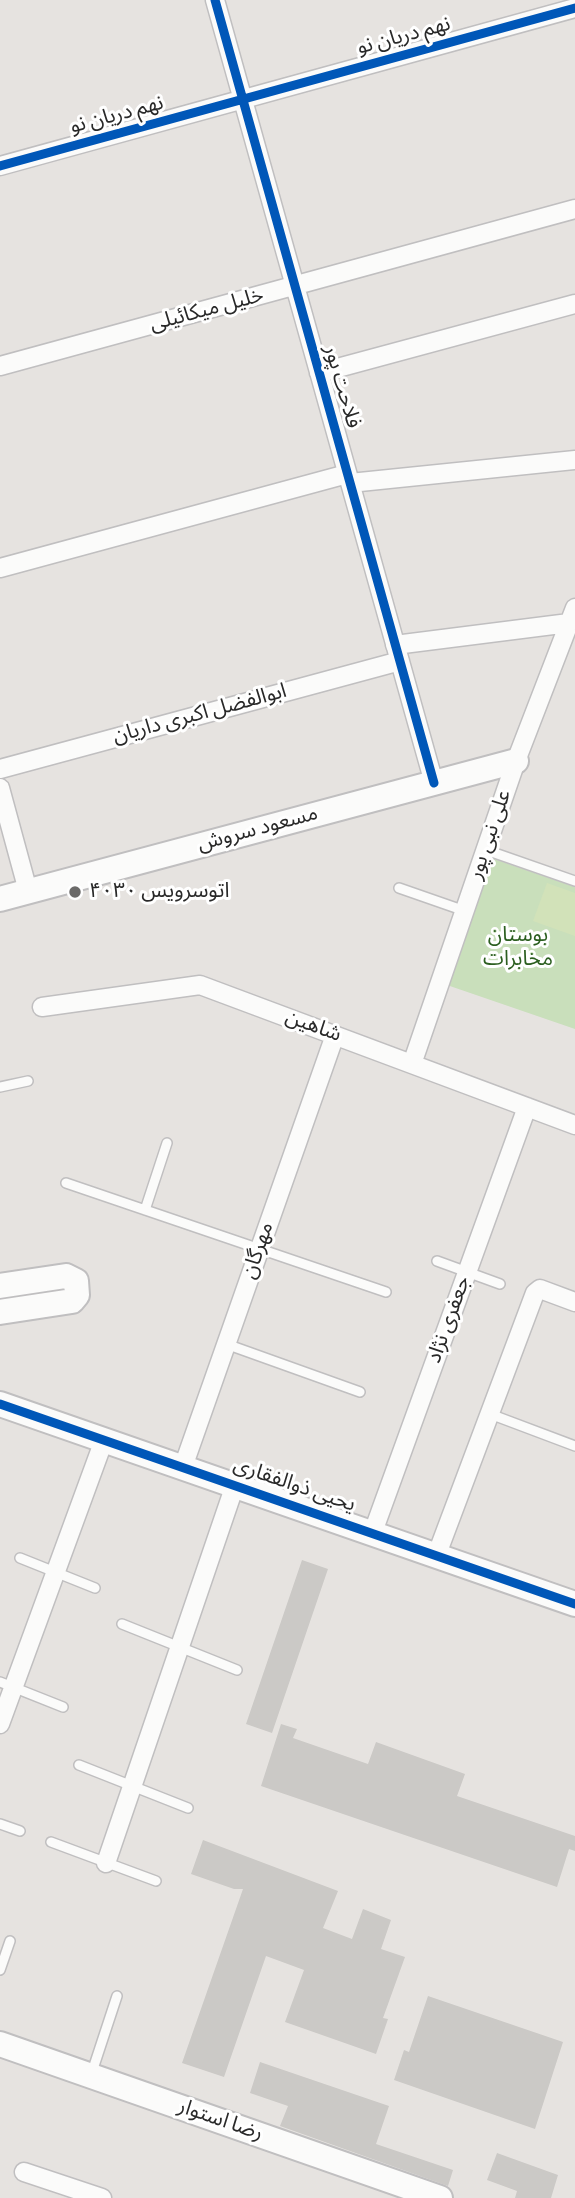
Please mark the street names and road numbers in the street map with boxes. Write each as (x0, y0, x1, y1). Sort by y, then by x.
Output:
street label: نهم دریان نو (354, 12, 454, 62)
street label: نهم دریان‌ نو (67, 91, 167, 141)
street label: خلیل میکائیلی (147, 284, 267, 338)
street label: فلاحت پور (317, 342, 365, 432)
street label: ابوالفضل اکبری داریان (110, 680, 290, 750)
street label: علی نبی پور (464, 787, 518, 883)
street label: مسعود سروش (195, 802, 321, 858)
street label: شاهین (282, 1005, 344, 1049)
street label: مهرگان (238, 1219, 280, 1283)
street label: جعفری نژاد (423, 1273, 477, 1367)
street label: یحیی ذوالفقاری (230, 1453, 358, 1519)
street label: رضا استوار (174, 2095, 266, 2147)

